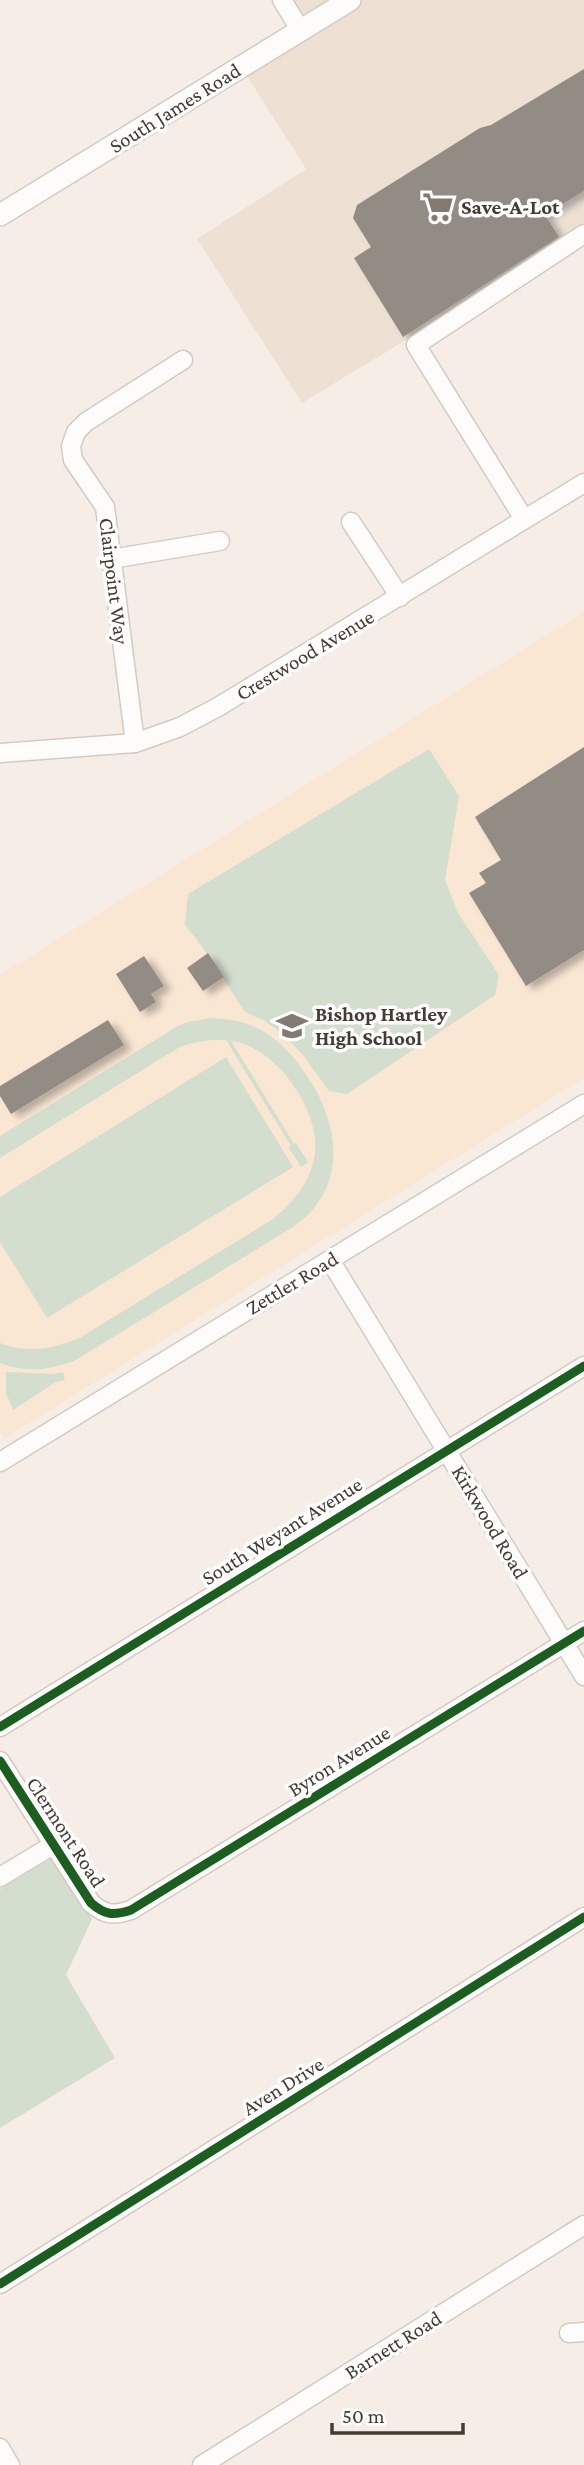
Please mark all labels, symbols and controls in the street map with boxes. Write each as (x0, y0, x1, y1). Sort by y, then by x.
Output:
street label: South James Road (105, 58, 245, 158)
supermarket icon: Save-A-Lot (421, 190, 455, 224)
place label: Save-A-Lot (461, 195, 560, 219)
street label: Clairpoint Way (94, 516, 134, 646)
street label: Crestwood Avenue (232, 604, 378, 706)
place label: Bishop Hartley High School (315, 1002, 448, 1050)
school or university icon: Bishop Hartley High School (275, 1009, 309, 1043)
street label: Zettler Road (242, 1246, 342, 1320)
street label: Kirkwood Road (447, 1461, 533, 1583)
street label: South Weyant Avenue (197, 1472, 367, 1590)
street label: Byron Avenue (284, 1720, 394, 1802)
street label: Clermont Road (21, 1772, 111, 1892)
street label: Aven Drive (238, 2052, 328, 2120)
street label: Barnett Road (340, 2306, 446, 2384)
scale bar (332, 2392, 463, 2436)
text: 50 m (342, 2404, 385, 2428)

